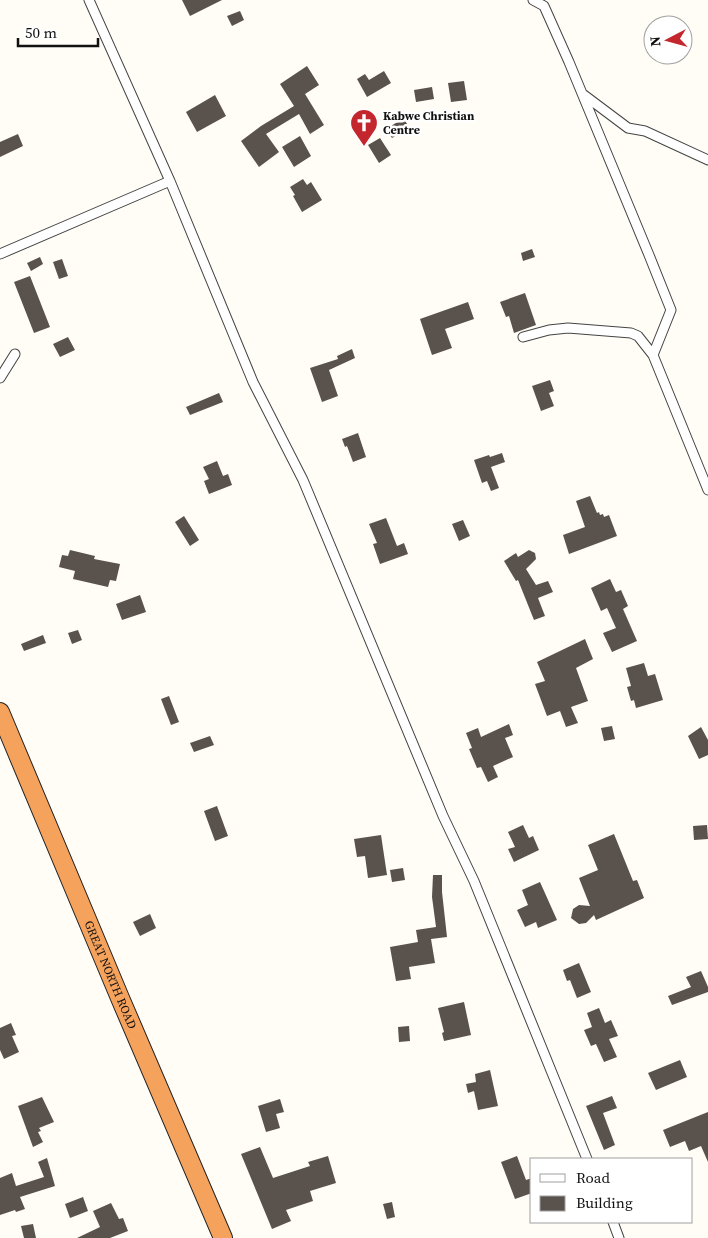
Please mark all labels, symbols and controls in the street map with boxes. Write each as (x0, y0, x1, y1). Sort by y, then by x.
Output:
scale bar (18, 15, 98, 47)
north arrow (643, 15, 693, 65)
text: 50 m (25, 22, 57, 43)
text: N (645, 35, 666, 47)
church icon: Kabwe Christian Centre (349, 108, 379, 147)
place label: Kabwe Christian Centre (383, 108, 475, 138)
street label: GREAT NORTH ROAD (80, 918, 140, 1031)
legend (530, 1158, 693, 1223)
text: Road (576, 1167, 610, 1188)
text: Building (576, 1192, 633, 1213)

